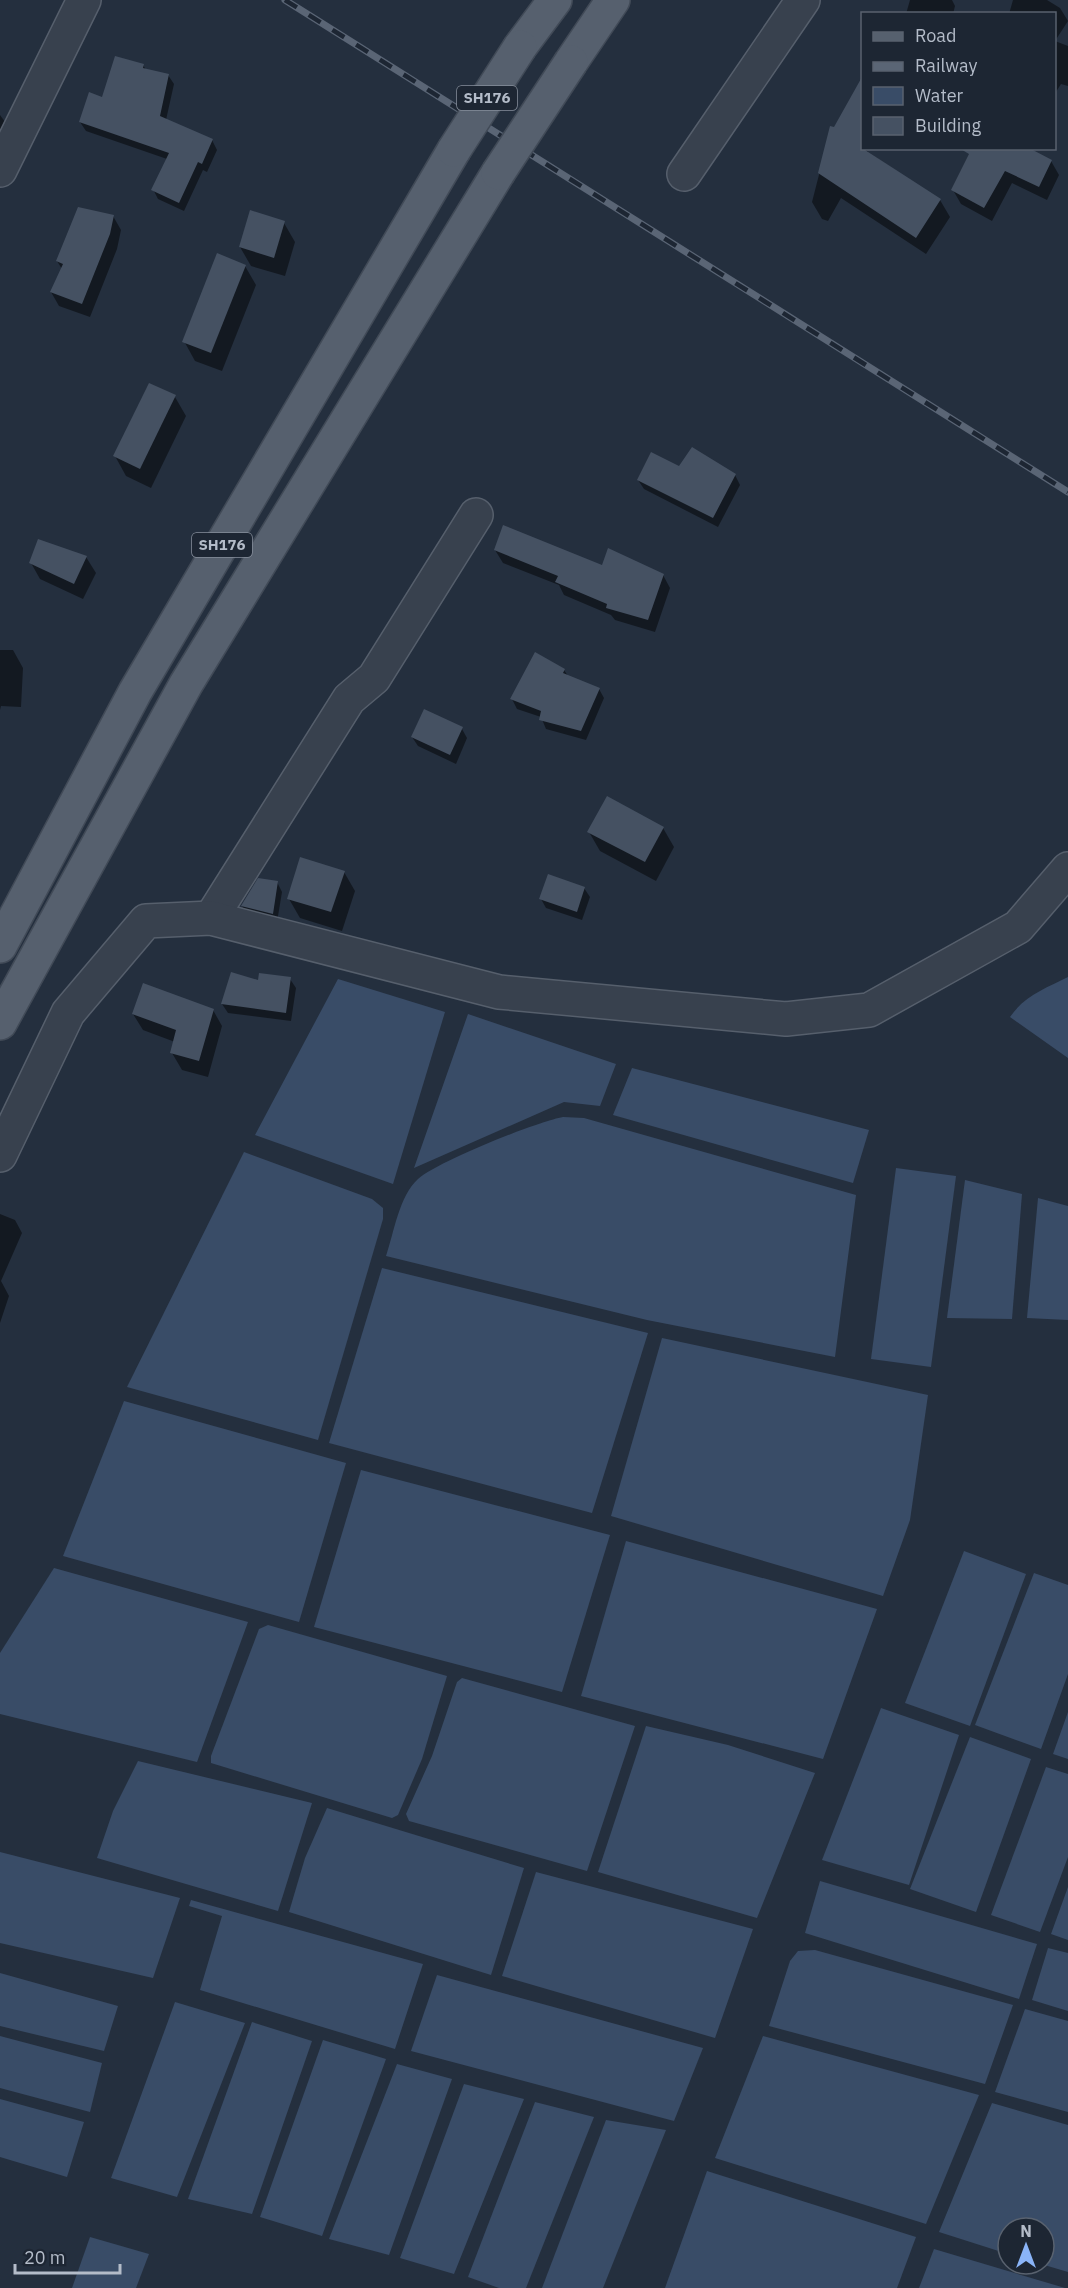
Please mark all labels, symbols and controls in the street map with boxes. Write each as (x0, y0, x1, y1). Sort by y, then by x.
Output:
legend (861, 12, 1056, 150)
text: Road (915, 24, 956, 47)
text: Railway (915, 54, 977, 77)
text: Water (915, 84, 964, 107)
road number: SH176 (457, 86, 517, 110)
text: Building (915, 114, 982, 137)
road number: SH176 (192, 533, 252, 557)
north arrow (996, 2216, 1056, 2276)
text: N (1020, 2221, 1032, 2241)
scale bar (15, 2237, 120, 2275)
text: 20 m (24, 2246, 66, 2269)

